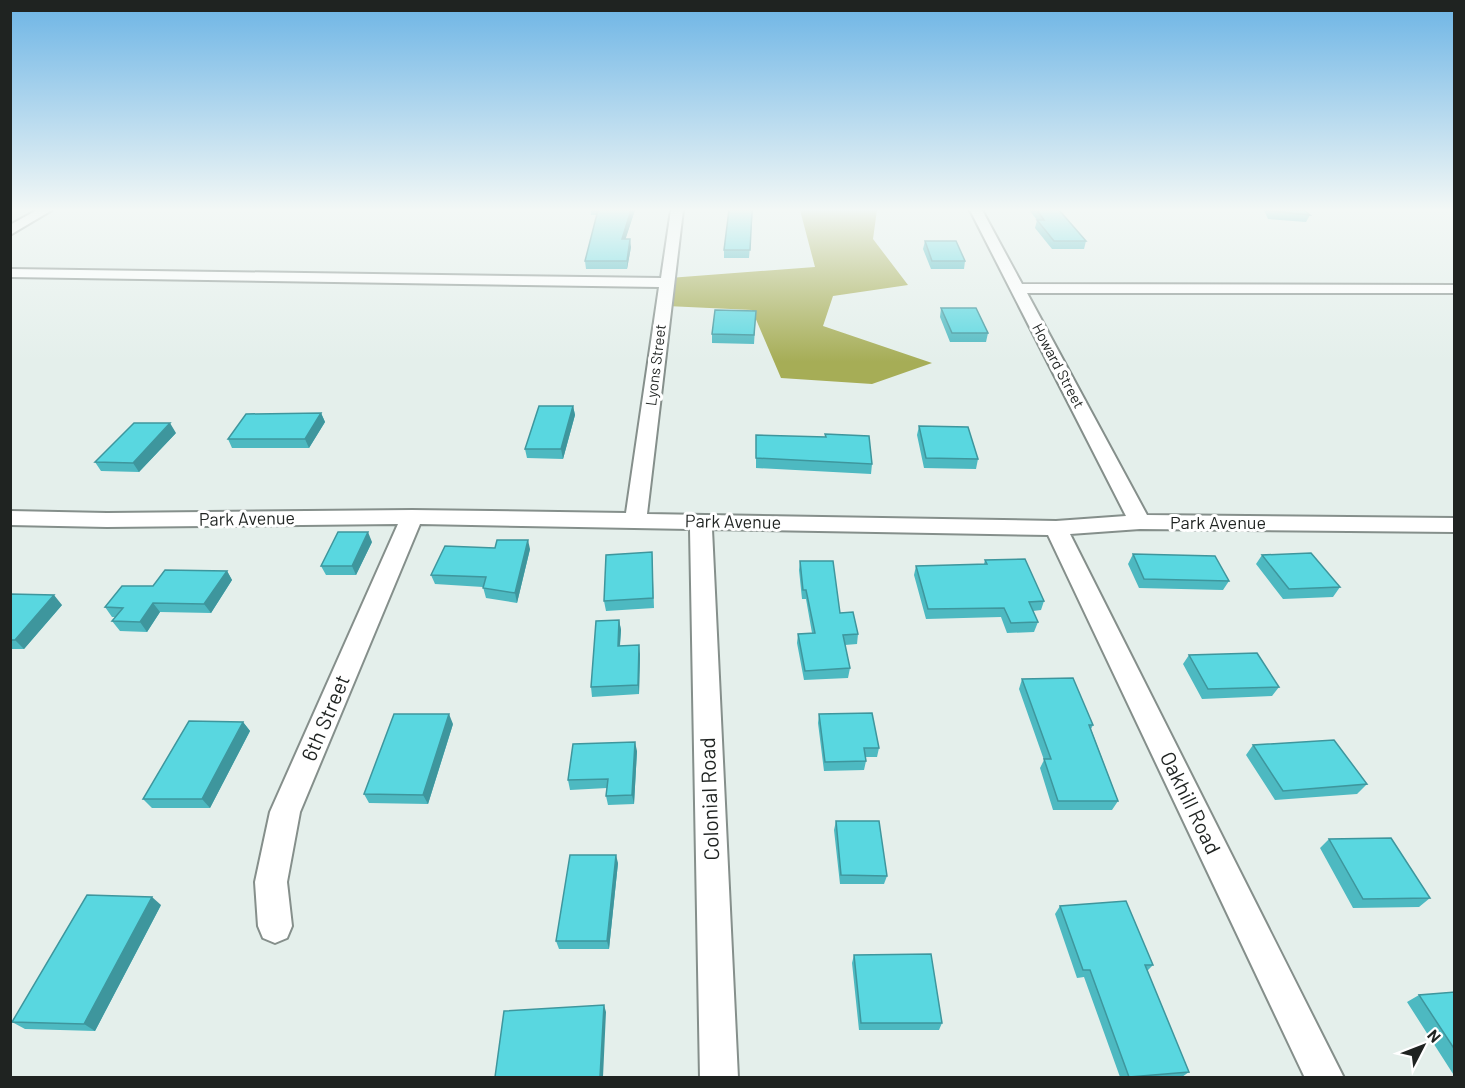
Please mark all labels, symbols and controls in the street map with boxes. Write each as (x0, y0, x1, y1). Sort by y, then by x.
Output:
street label: Howard Street (1029, 320, 1089, 411)
street label: Lyons Street (641, 323, 669, 407)
street label: Park Avenue (199, 506, 295, 530)
street label: Park Avenue (685, 509, 781, 533)
street label: Park Avenue (1170, 511, 1266, 533)
street label: 6th Street (295, 671, 354, 764)
street label: Colonial Road (694, 737, 723, 861)
street label: Oakhill Road (1156, 747, 1227, 858)
north arrow (1393, 1016, 1453, 1076)
text: N (1424, 1025, 1445, 1046)

